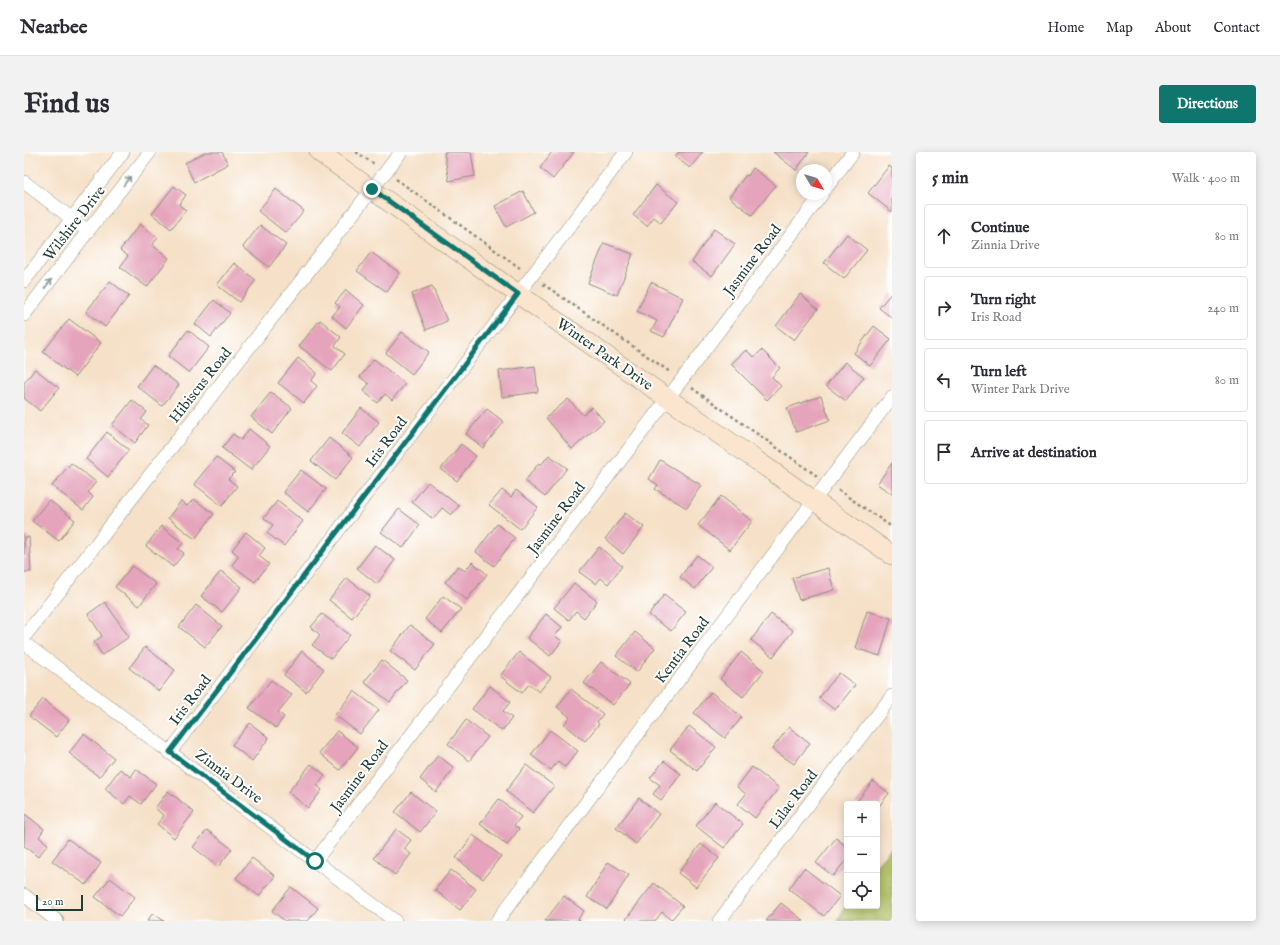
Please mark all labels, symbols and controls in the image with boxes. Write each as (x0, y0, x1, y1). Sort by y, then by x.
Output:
text: Nearbee (20, 16, 87, 40)
text: Home (1048, 19, 1084, 37)
text: Map (1106, 19, 1133, 37)
text: About (1155, 19, 1191, 37)
text: Contact (1213, 19, 1260, 37)
button: Directions (1159, 85, 1256, 123)
text: Find us (24, 87, 110, 122)
north arrow (796, 164, 832, 200)
text: 5 min (932, 168, 969, 189)
text: Walk · 400 m (1172, 170, 1240, 187)
one-way arrow (123, 175, 132, 186)
route end (363, 180, 381, 198)
street label: Wilshire Drive (39, 182, 110, 265)
text: Continue (971, 218, 1029, 237)
street label: Jasmine Road (718, 220, 786, 302)
icon: ahead (933, 225, 955, 247)
text: 80 m (1215, 228, 1239, 245)
text: Zinnia Drive (971, 237, 1040, 254)
one-way arrow (43, 278, 52, 289)
text: Turn right (971, 290, 1036, 309)
icon: right (933, 297, 955, 319)
text: 240 m (1207, 300, 1239, 317)
text: Iris Road (971, 309, 1022, 326)
street label: Winter Park Drive (553, 314, 657, 395)
street label: Hibiscus Road (165, 343, 236, 427)
text: Turn left (971, 362, 1027, 381)
icon: left (933, 369, 955, 391)
text: 80 m (1215, 372, 1239, 389)
text: Winter Park Drive (971, 381, 1070, 398)
street label: Iris Road (361, 412, 412, 471)
icon: arrive (933, 441, 955, 463)
text: Arrive at destination (971, 443, 1097, 462)
street label: Jasmine Road (522, 478, 590, 560)
street label: Kentia Road (651, 612, 714, 687)
street label: Iris Road (165, 670, 216, 729)
street label: Jasmine Road (325, 736, 393, 818)
street label: Zinnia Drive (191, 745, 266, 808)
street label: Lilac Road (765, 765, 822, 833)
map controls (844, 801, 880, 909)
button: + (844, 801, 880, 837)
button: − (844, 837, 880, 873)
route start (306, 852, 324, 870)
button: locate (844, 873, 880, 909)
scale bar (36, 893, 83, 912)
text: 20 m (42, 895, 63, 909)

